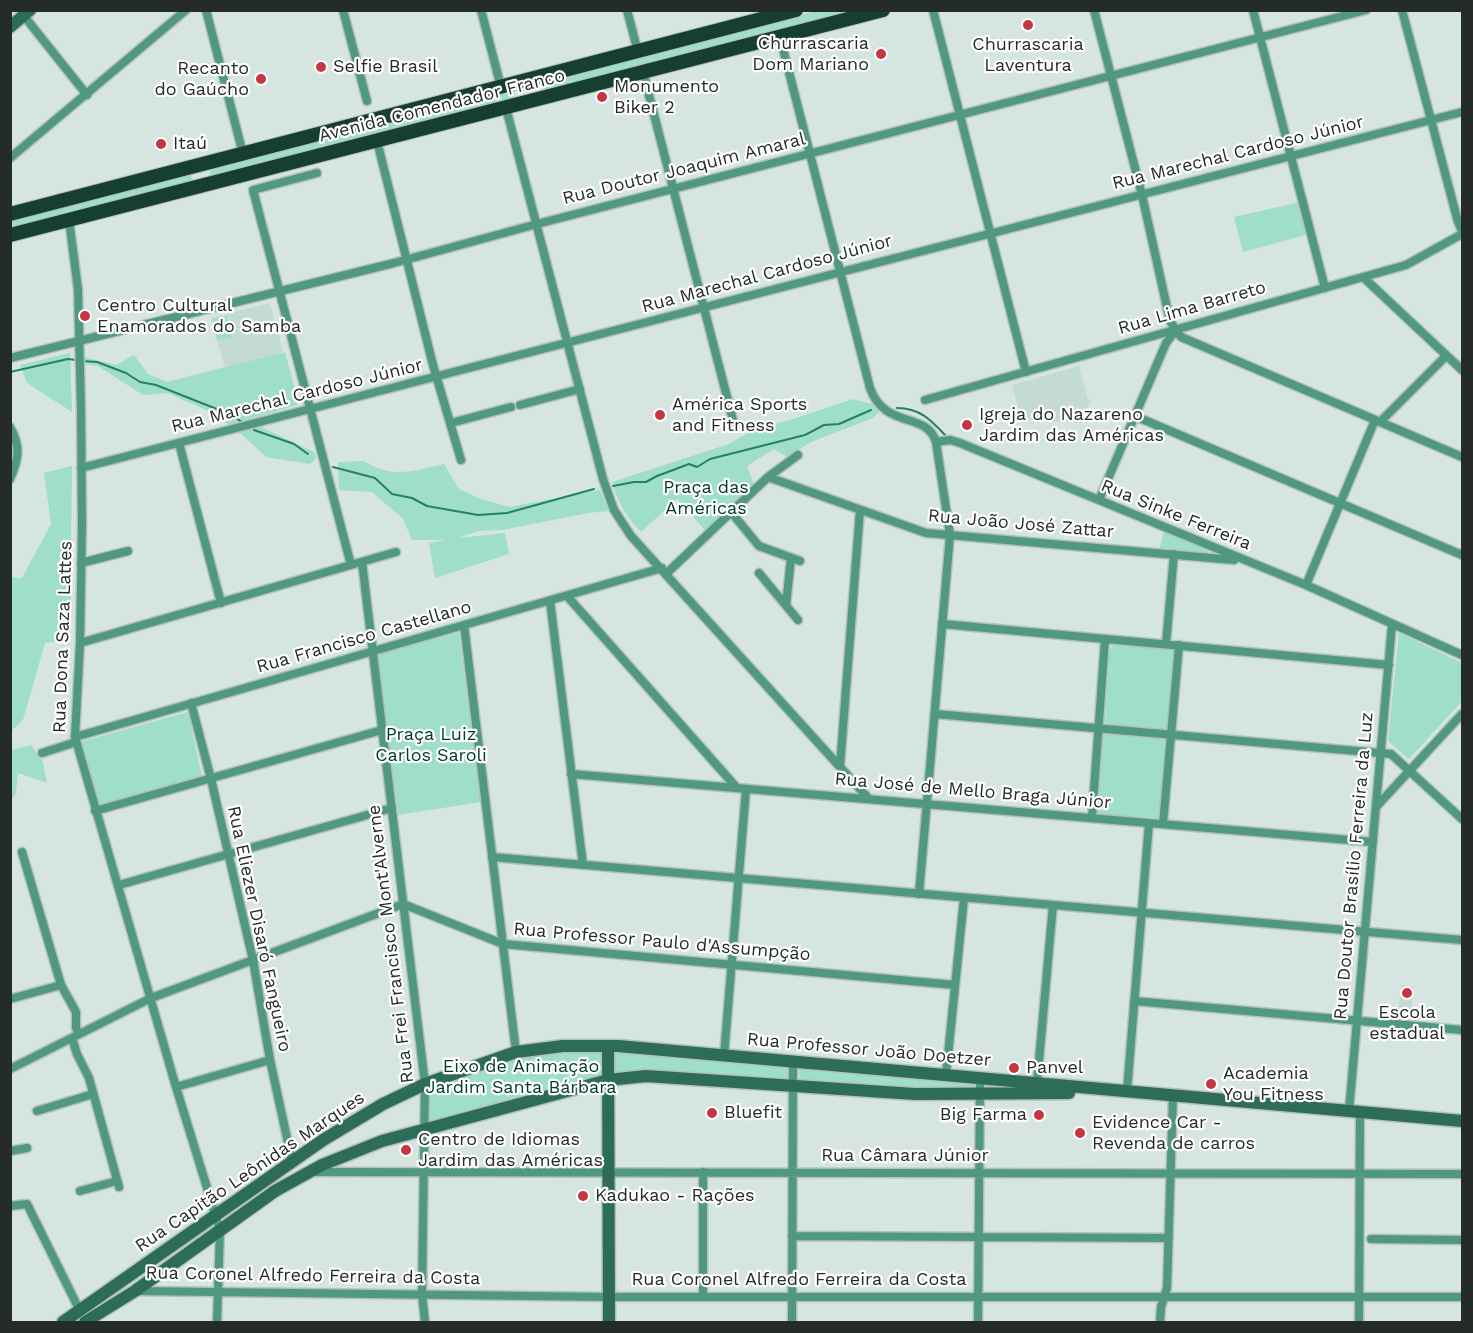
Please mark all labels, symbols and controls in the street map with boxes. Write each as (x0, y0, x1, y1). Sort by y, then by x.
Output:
marker: Churrascaria Laventura (1021, 18, 1035, 32)
place label: Churrascaria Dom Mariano (752, 33, 869, 76)
place label: Churrascaria Laventura (972, 34, 1084, 76)
marker: Churrascaria Dom Mariano (874, 47, 888, 61)
place label: Selfie Brasil (333, 56, 438, 78)
place label: Recanto do Gaúcho (154, 58, 249, 100)
marker: Selfie Brasil (314, 60, 328, 74)
street label: Avenida Comendador Franco (317, 65, 567, 147)
marker: Recanto do Gaúcho (254, 72, 268, 86)
place label: Monumento Biker 2 (614, 76, 719, 118)
marker: Monumento Biker 2 (595, 90, 609, 104)
street label: Rua Marechal Cardoso Júnior (1110, 111, 1366, 195)
street label: Rua Doutor Joaquim Amaral (560, 128, 808, 210)
place label: Itaú (173, 133, 207, 155)
marker: Itaú (154, 137, 168, 151)
street label: Rua Marechal Cardoso Júnior (639, 230, 895, 318)
street label: Rua Lima Barreto (1115, 277, 1269, 339)
place label: Centro Cultural Enamorados do Samba (97, 295, 301, 338)
marker: Centro Cultural Enamorados do Samba (78, 309, 92, 323)
street label: Rua Marechal Cardoso Júnior (169, 354, 425, 438)
place label: América Sports and Fitness (672, 394, 807, 436)
place label: Igreja do Nazareno Jardim das Américas (979, 404, 1164, 446)
marker: América Sports and Fitness (653, 408, 667, 422)
marker: Igreja do Nazareno Jardim das Américas (960, 418, 974, 432)
street label: Rua Sinke Ferreira (1098, 475, 1254, 555)
park label: Praça das Américas (663, 477, 749, 520)
street label: Rua João José Zattar (927, 505, 1115, 543)
street label: Rua Dona Saza Lattes (49, 541, 77, 733)
street label: Rua Francisco Castellano (254, 596, 474, 678)
street label: Rua Doutor Brasílio Ferreira da Luz (1330, 711, 1378, 1021)
park label: Praça Luiz Carlos Saroli (375, 724, 487, 766)
street label: Rua José de Mello Braga Júnior (834, 768, 1112, 814)
street label: Rua Eliezer Disaró Fangueiro (222, 804, 296, 1054)
street label: Rua Frei Francisco Mont'Alverne (363, 804, 419, 1084)
street label: Rua Professor Paulo d'Assumpção (513, 918, 811, 966)
marker: Escola estadual (1400, 986, 1414, 1000)
place label: Escola estadual (1369, 1002, 1445, 1044)
street label: Rua Professor João Doetzer (746, 1029, 992, 1071)
park label: Eixo de Animação Jardim Santa Bárbara (426, 1056, 616, 1098)
place label: Panvel (1026, 1057, 1083, 1079)
marker: Panvel (1007, 1061, 1021, 1075)
place label: Academia You Fitness (1223, 1063, 1324, 1106)
marker: Academia You Fitness (1204, 1077, 1218, 1091)
street label: Rua Capitão Leônidas Marques (131, 1087, 369, 1257)
place label: Bluefit (724, 1102, 782, 1124)
place label: Big Farma (940, 1104, 1027, 1126)
marker: Bluefit (705, 1106, 719, 1120)
marker: Big Farma (1032, 1108, 1046, 1122)
place label: Evidence Car - Revenda de carros (1092, 1112, 1255, 1154)
marker: Evidence Car - Revenda de carros (1073, 1126, 1087, 1140)
place label: Centro de Idiomas Jardim das Américas (418, 1129, 603, 1172)
marker: Centro de Idiomas Jardim das Américas (399, 1143, 413, 1157)
street label: Rua Câmara Júnior (821, 1145, 989, 1167)
place label: Kadukao - Rações (595, 1185, 755, 1207)
marker: Kadukao - Rações (576, 1189, 590, 1203)
street label: Rua Coronel Alfredo Ferreira da Costa (145, 1262, 481, 1290)
street label: Rua Coronel Alfredo Ferreira da Costa (632, 1269, 966, 1291)

